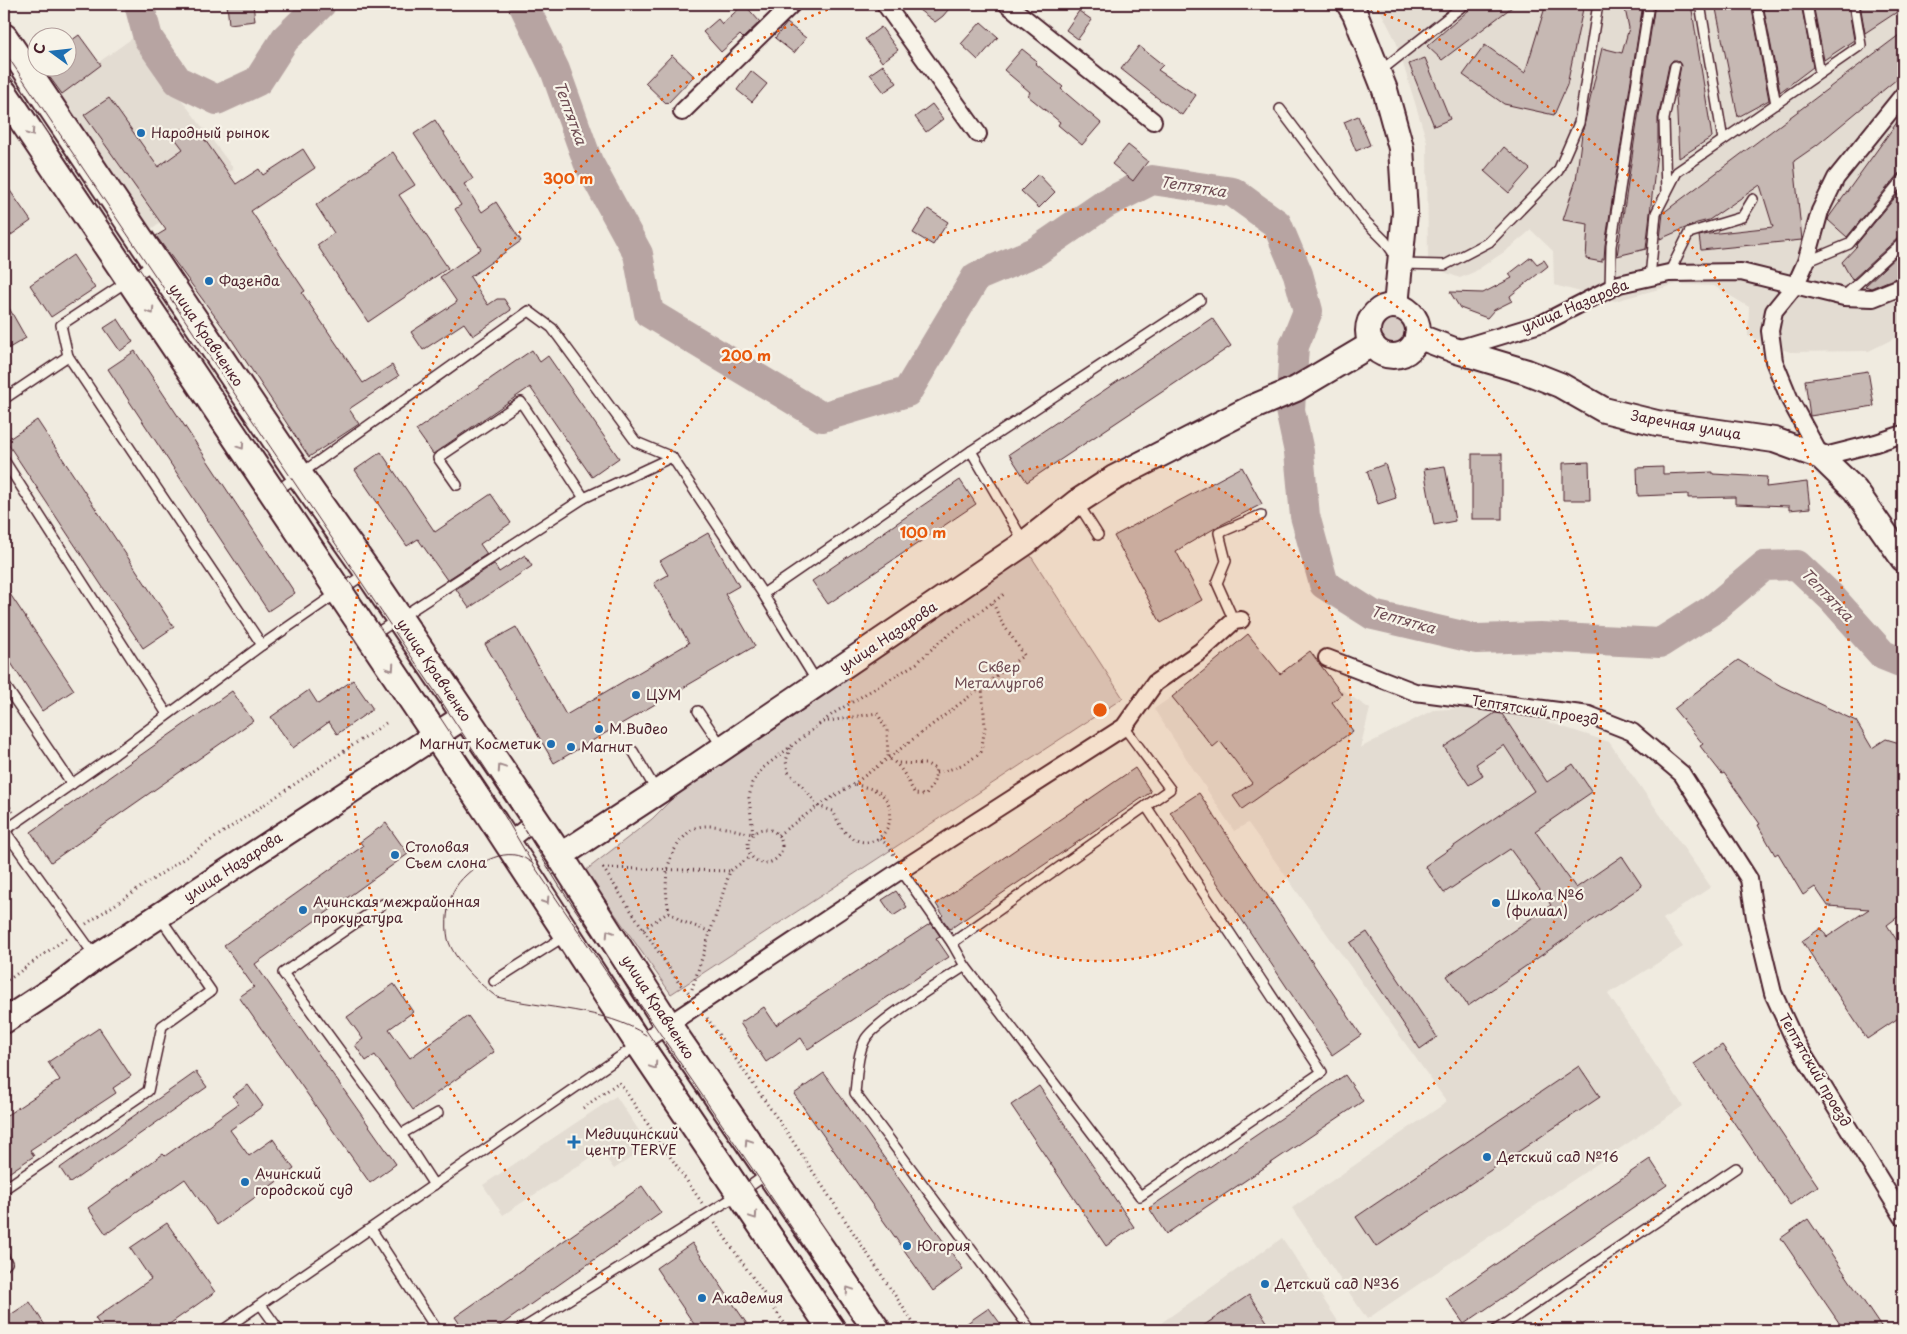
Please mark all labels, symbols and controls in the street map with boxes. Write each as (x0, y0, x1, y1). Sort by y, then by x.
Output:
north arrow (28, 28, 78, 78)
text: С (27, 41, 50, 56)
water label: Тептятка (549, 77, 594, 148)
place label: Народный рынок (151, 122, 270, 143)
one-way arrow (25, 127, 34, 137)
marker: Народный рынок (135, 127, 147, 139)
text: 300 m (543, 166, 593, 189)
water label: Тептятка (1159, 169, 1228, 202)
place label: Фазенда (219, 270, 280, 291)
street label: улица Назарова (1518, 273, 1632, 338)
marker: Фазенда (203, 275, 215, 287)
street label: улица Кравченко (164, 279, 249, 391)
one-way arrow (145, 306, 154, 315)
text: 200 m (721, 343, 771, 366)
street label: Заречная улица (1629, 404, 1743, 445)
one-way arrow (235, 441, 245, 450)
text: 100 m (900, 520, 946, 543)
water label: Тептятка (1797, 562, 1860, 626)
street label: улица Назарова (834, 596, 941, 677)
water label: Тептятка (1368, 598, 1439, 639)
street label: улица Кравченко (392, 614, 477, 726)
park label: Сквер Металлургов (954, 656, 1044, 693)
one-way arrow (385, 663, 394, 672)
place label: ЦУМ (646, 684, 681, 705)
marker: ЦУМ (630, 689, 642, 701)
street label: Тептятский проезд (1470, 689, 1600, 730)
centre of rings (1091, 701, 1109, 719)
place label: М.Видео (609, 718, 668, 739)
marker: М.Видео (593, 723, 605, 735)
place label: Магнит Косметик (419, 733, 542, 754)
place label: Магнит (581, 736, 633, 757)
marker: Магнит Косметик (545, 738, 557, 750)
marker: Магнит (565, 741, 577, 753)
one-way arrow (498, 765, 507, 774)
street label: улица Назарова (179, 827, 287, 906)
place label: Столовая Съем слона (405, 836, 487, 873)
marker: Столовая Съем слона (389, 849, 401, 861)
place label: Школа №6 (филиал) (1506, 884, 1584, 921)
place label: Ачинская межрайонная прокуратура (313, 891, 480, 928)
one-way arrow (540, 895, 549, 905)
marker: Школа №6 (филиал) (1490, 897, 1502, 909)
marker: Ачинская межрайонная прокуратура (297, 904, 309, 916)
one-way arrow (606, 930, 616, 939)
street label: улица Кравченко (617, 951, 700, 1063)
street label: Тептятский проезд (1774, 1009, 1857, 1131)
one-way arrow (648, 1060, 657, 1070)
place label: Медицинский центр TERVE (585, 1123, 679, 1160)
marker: Медицинский центр TERVE (567, 1135, 581, 1149)
one-way arrow (744, 1138, 754, 1147)
place label: Детский сад №16 (1496, 1146, 1619, 1167)
marker: Детский сад №16 (1481, 1151, 1493, 1163)
place label: Ачинский городской суд (255, 1163, 353, 1200)
marker: Ачинский городской суд (239, 1176, 251, 1188)
one-way arrow (748, 1210, 757, 1220)
place label: Югория (917, 1235, 971, 1256)
marker: Югория (901, 1240, 913, 1252)
place label: Детский сад №36 (1274, 1273, 1400, 1294)
marker: Детский сад №36 (1259, 1278, 1271, 1290)
one-way arrow (846, 1286, 855, 1296)
place label: Академия (712, 1287, 783, 1308)
marker: Академия (696, 1292, 708, 1304)

